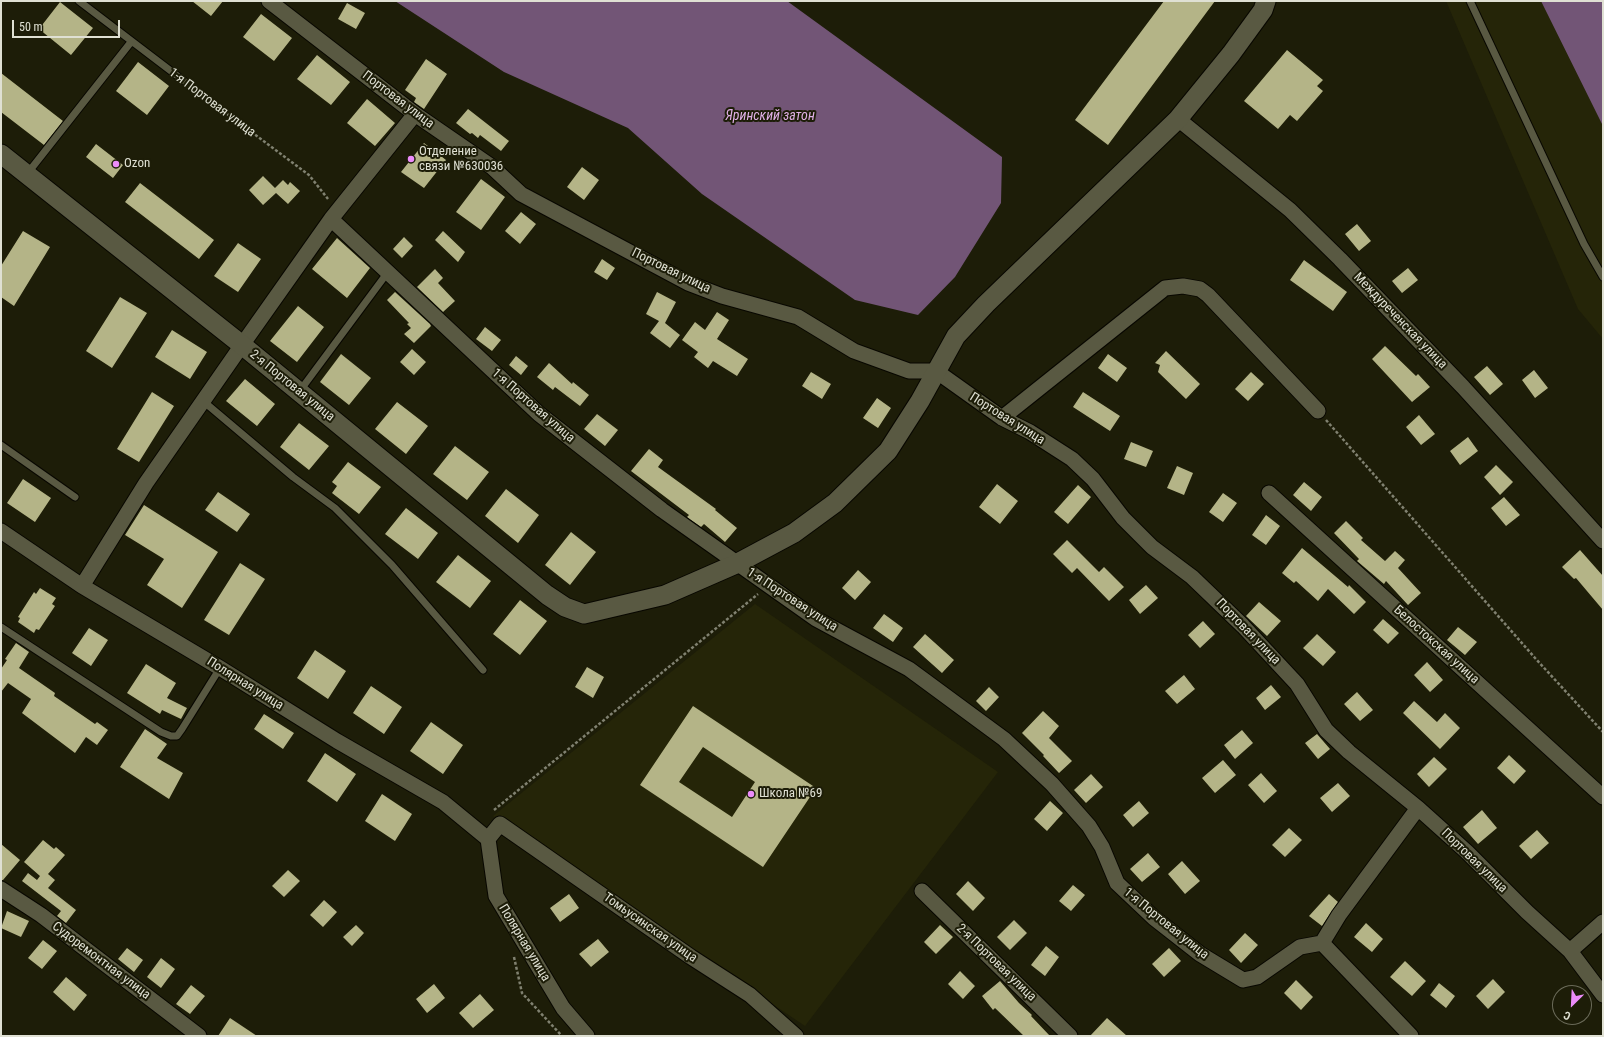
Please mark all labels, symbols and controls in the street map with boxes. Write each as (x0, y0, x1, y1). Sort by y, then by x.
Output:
scale bar (14, 12, 122, 38)
text: 50 m (19, 20, 43, 34)
street label: 1-я Портовая улица (166, 65, 258, 141)
street label: Портовая улица (359, 68, 437, 132)
water label: Яринский затон (725, 108, 815, 124)
place label: Отделение связи №630036 (419, 144, 503, 175)
marker: Отделение связи №630036 (406, 154, 416, 164)
place label: Ozon (124, 156, 150, 172)
marker: Ozon (111, 159, 121, 169)
street label: Портовая улица (629, 245, 713, 297)
street label: Междуреченская улица (1350, 270, 1450, 372)
street label: 2-я Портовая улица (246, 347, 338, 425)
street label: 1-я Портовая улица (488, 366, 578, 446)
street label: Портовая улица (967, 390, 1047, 448)
street label: 1-я Портовая улица (744, 565, 840, 635)
street label: Портовая улица (1213, 596, 1283, 668)
street label: Белостокская улица (1390, 603, 1482, 687)
street label: Полярная улица (204, 654, 286, 714)
place label: Школа №69 (759, 786, 822, 802)
marker: Школа №69 (746, 789, 756, 799)
street label: Портовая улица (1438, 826, 1510, 896)
street label: 1-я Портовая улица (1120, 885, 1212, 963)
street label: Томьусинская улица (600, 890, 700, 966)
street label: Полярная улица (495, 902, 553, 984)
street label: Судоремонтная улица (49, 919, 153, 1003)
street label: 2-я Портовая улица (953, 921, 1039, 1005)
north arrow (1552, 985, 1592, 1025)
text: С (1562, 1008, 1573, 1023)

